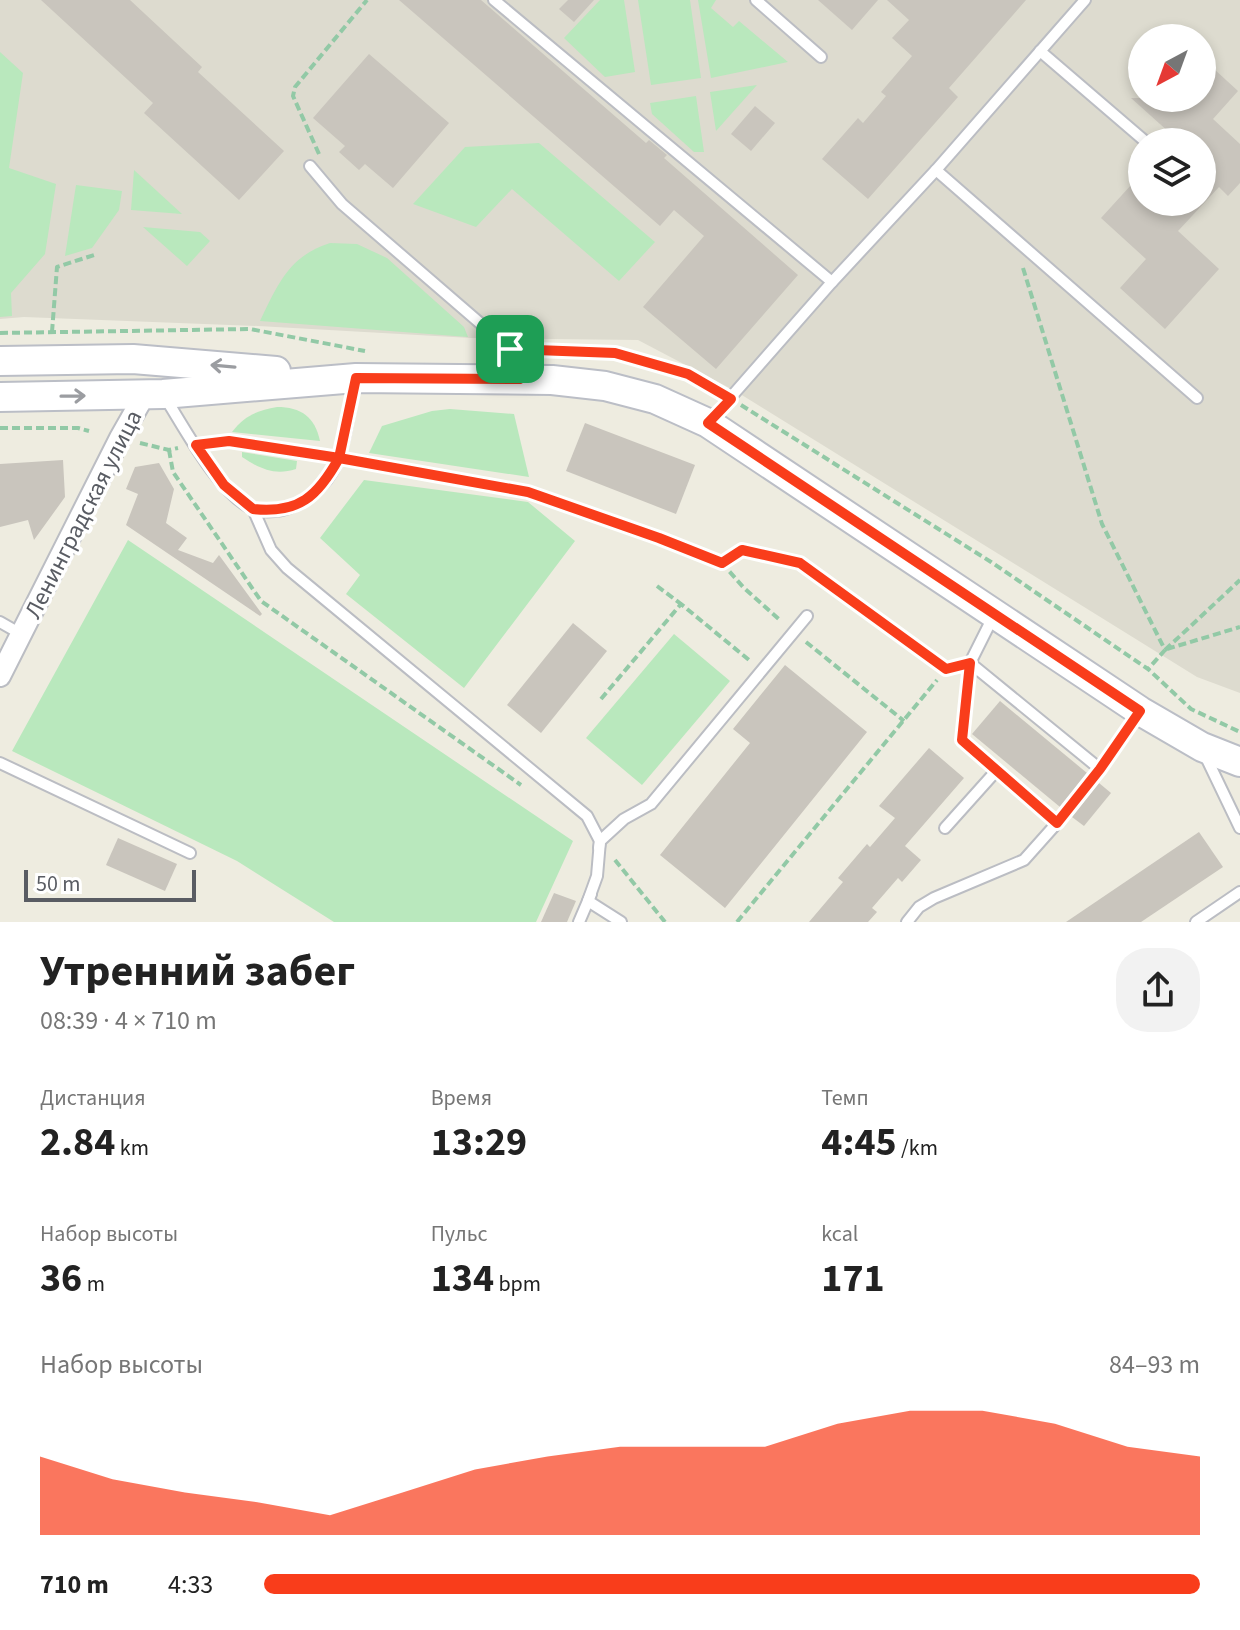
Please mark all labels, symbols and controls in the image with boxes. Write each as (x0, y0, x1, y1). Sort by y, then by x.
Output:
north arrow (1128, 24, 1216, 112)
map controls (1128, 24, 1216, 216)
button: layers (1128, 128, 1216, 216)
pin (476, 315, 544, 383)
icon: arrive (488, 327, 532, 371)
one-way arrow (210, 359, 237, 374)
one-way arrow (59, 388, 86, 404)
street label: Ленинградская улица (16, 404, 151, 625)
scale bar (24, 866, 196, 902)
text: 50 m (36, 868, 81, 900)
text: Утренний забег (40, 940, 355, 1003)
button: share (1116, 948, 1200, 1032)
text: 08:39 · 4 × 710 m (40, 1002, 217, 1039)
text: Дистанция (40, 1082, 146, 1114)
text: Время (431, 1082, 492, 1114)
text: Темп (821, 1082, 869, 1114)
text: 2.84 (40, 1114, 115, 1171)
text: 13:29 (431, 1114, 527, 1171)
text: 4:45 (821, 1114, 897, 1171)
text: km (115, 1132, 149, 1164)
text: /km (897, 1132, 938, 1164)
text: Набор высоты (40, 1218, 178, 1250)
text: Пульс (431, 1218, 487, 1250)
text: kcal (821, 1218, 858, 1250)
text: 36 (40, 1250, 82, 1307)
text: 134 (431, 1250, 494, 1307)
text: 171 (821, 1250, 885, 1307)
text: m (82, 1268, 105, 1300)
text: bpm (494, 1268, 541, 1300)
text: Набор высоты (40, 1346, 203, 1383)
text: 84–93 m (1109, 1346, 1200, 1383)
text: 710 m (40, 1566, 109, 1603)
text: 4:33 (168, 1566, 213, 1603)

